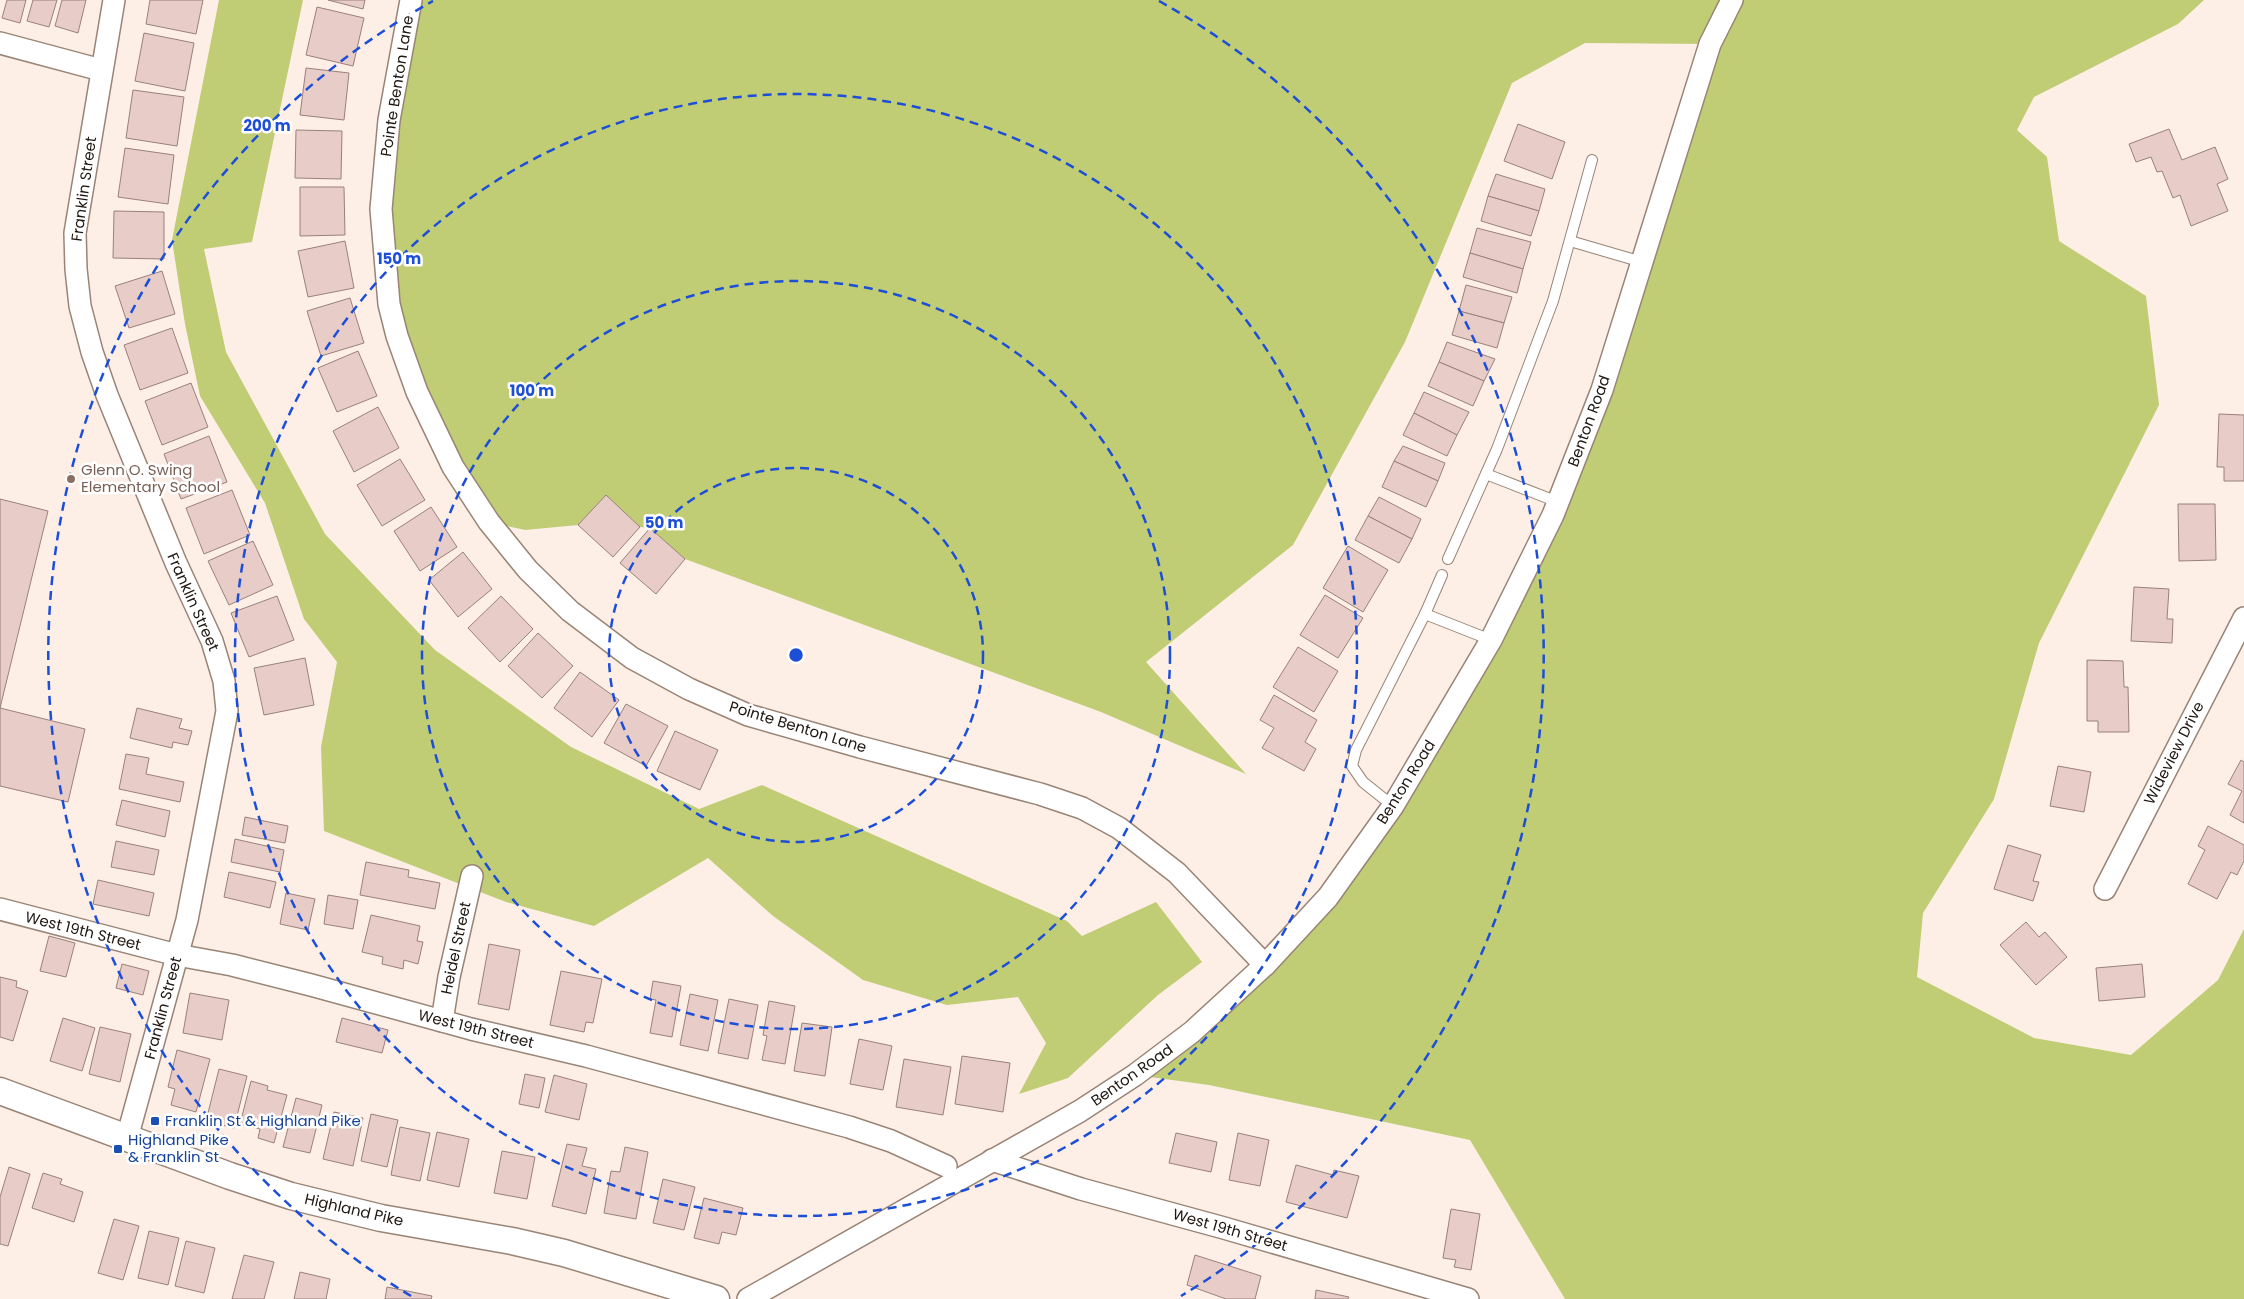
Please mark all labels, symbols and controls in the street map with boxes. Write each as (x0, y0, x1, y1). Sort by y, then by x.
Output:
street label: Pointe Benton Lane (375, 14, 418, 158)
text: 200 m (243, 115, 291, 136)
street label: Franklin Street (66, 135, 101, 243)
text: 150 m (377, 248, 421, 269)
street label: Benton Road (1562, 372, 1615, 469)
text: 100 m (510, 380, 554, 401)
place label: Glenn O. Swing Elementary School (81, 459, 220, 497)
marker: Glenn O. Swing Elementary School (65, 473, 77, 485)
text: 50 m (645, 512, 683, 533)
street label: Franklin Street (162, 549, 225, 654)
centre of rings (787, 646, 805, 664)
street label: Pointe Benton Lane (727, 696, 869, 757)
street label: Wideview Drive (2139, 698, 2209, 808)
street label: Benton Road (1371, 736, 1440, 828)
street label: Heidel Street (435, 900, 476, 996)
street label: West 19th Street (23, 906, 143, 955)
street label: Franklin Street (139, 954, 186, 1062)
street label: West 19th Street (416, 1004, 536, 1053)
street label: Benton Road (1086, 1039, 1177, 1111)
place label: Franklin St & Highland Pike (165, 1110, 361, 1131)
marker: Franklin St & Highland Pike (149, 1115, 161, 1127)
place label: Highland Pike & Franklin St (128, 1129, 229, 1167)
marker: Highland Pike & Franklin St (112, 1143, 124, 1155)
street label: Highland Pike (303, 1188, 406, 1231)
street label: West 19th Street (1170, 1203, 1290, 1256)

